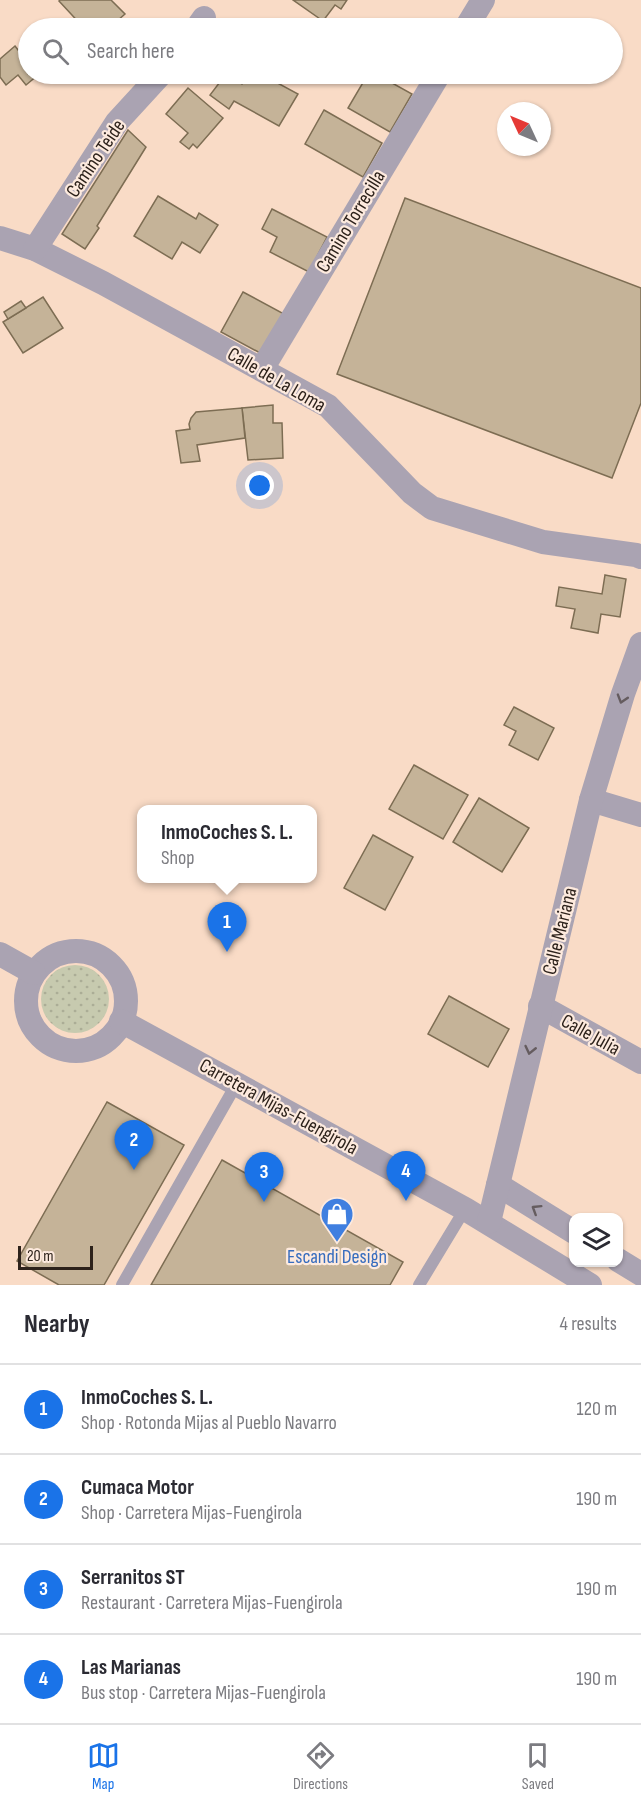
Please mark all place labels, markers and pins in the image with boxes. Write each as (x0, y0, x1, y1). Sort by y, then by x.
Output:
pin: 1 (208, 902, 246, 952)
pin: 2 (114, 1120, 154, 1170)
pin: 3 (244, 1152, 284, 1202)
pin: 4 (386, 1152, 426, 1201)
shop icon: Escandi Design (319, 1196, 355, 1243)
place label: Escandi Design (287, 1245, 387, 1269)

